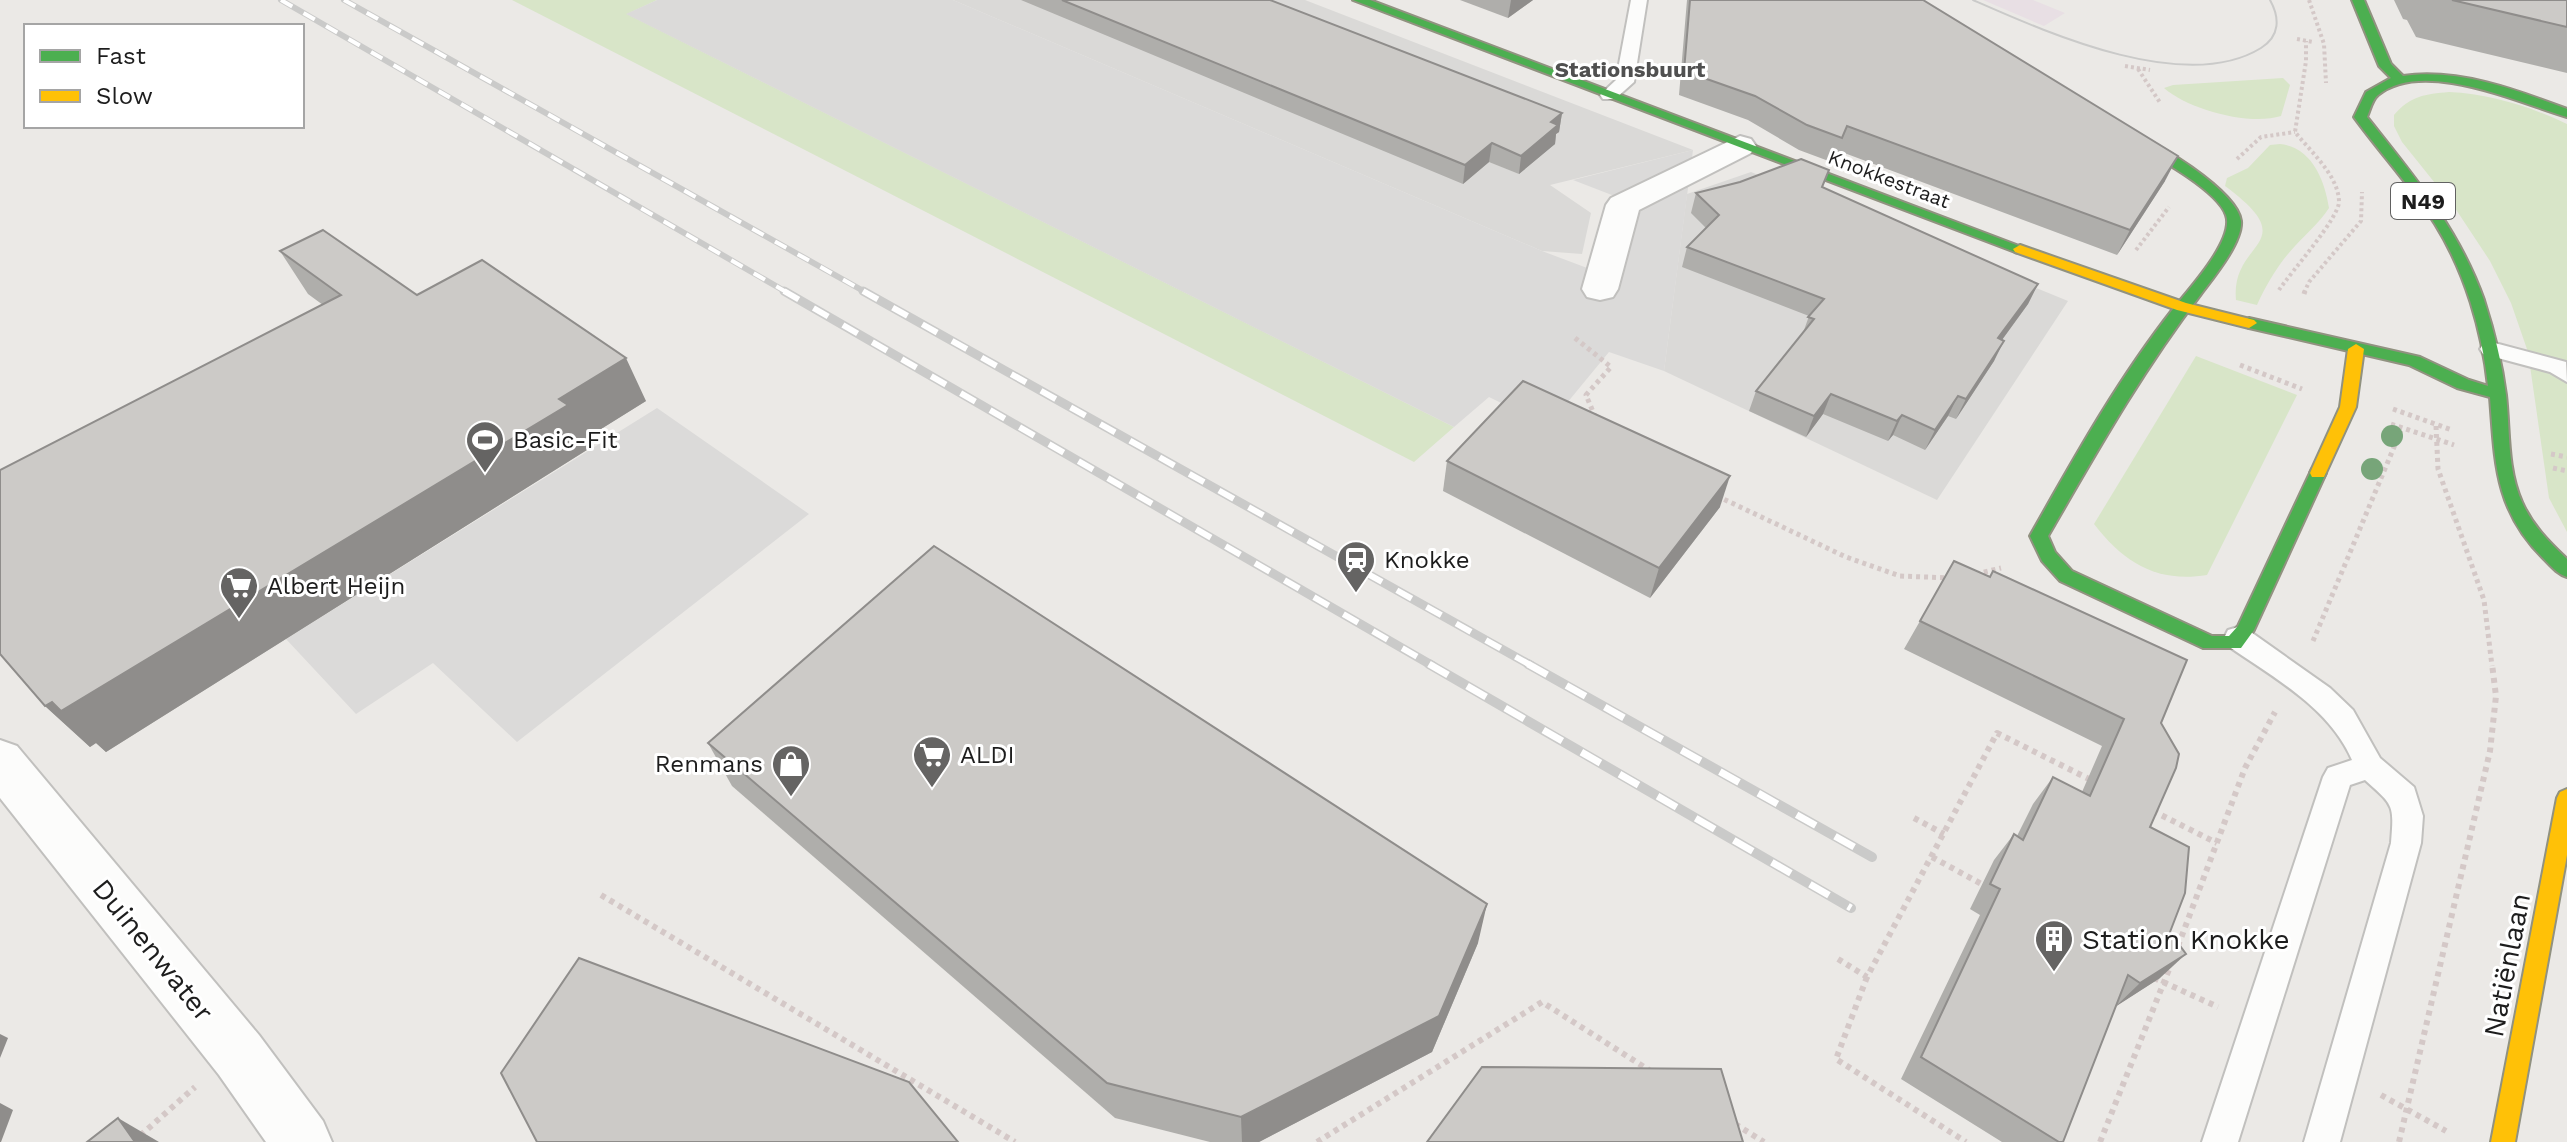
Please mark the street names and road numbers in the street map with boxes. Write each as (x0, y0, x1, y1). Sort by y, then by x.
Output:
street label: Knokkestraat (1825, 145, 1954, 214)
road number: N49 (2391, 183, 2455, 219)
street label: Duinenwater (86, 872, 220, 1028)
street label: Natiënlaan (2477, 890, 2537, 1040)

